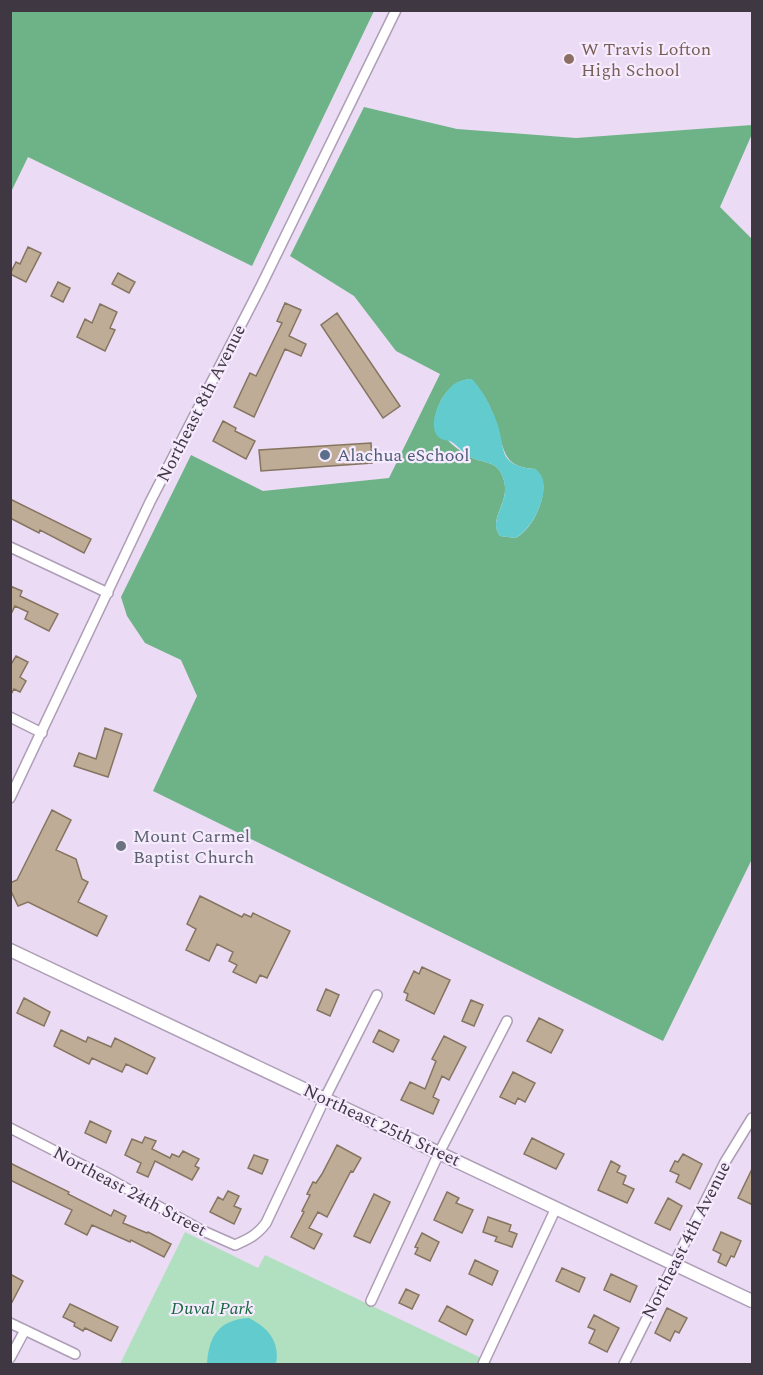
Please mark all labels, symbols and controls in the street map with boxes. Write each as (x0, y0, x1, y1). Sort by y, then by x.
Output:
place label: W Travis Lofton High School (581, 36, 711, 84)
marker: W Travis Lofton High School (562, 52, 576, 66)
street label: Northeast 8th Avenue (150, 320, 253, 487)
place label: Alachua eSchool (337, 442, 469, 469)
marker: Alachua eSchool (318, 448, 332, 462)
place label: Mount Carmel Baptist Church (133, 823, 254, 871)
marker: Mount Carmel Baptist Church (114, 839, 128, 853)
street label: Northeast 25th Street (299, 1077, 465, 1174)
street label: Northeast 24th Street (48, 1139, 211, 1243)
street label: Northeast 4th Avenue (635, 1157, 738, 1324)
park label: Duval Park (171, 1295, 254, 1322)

